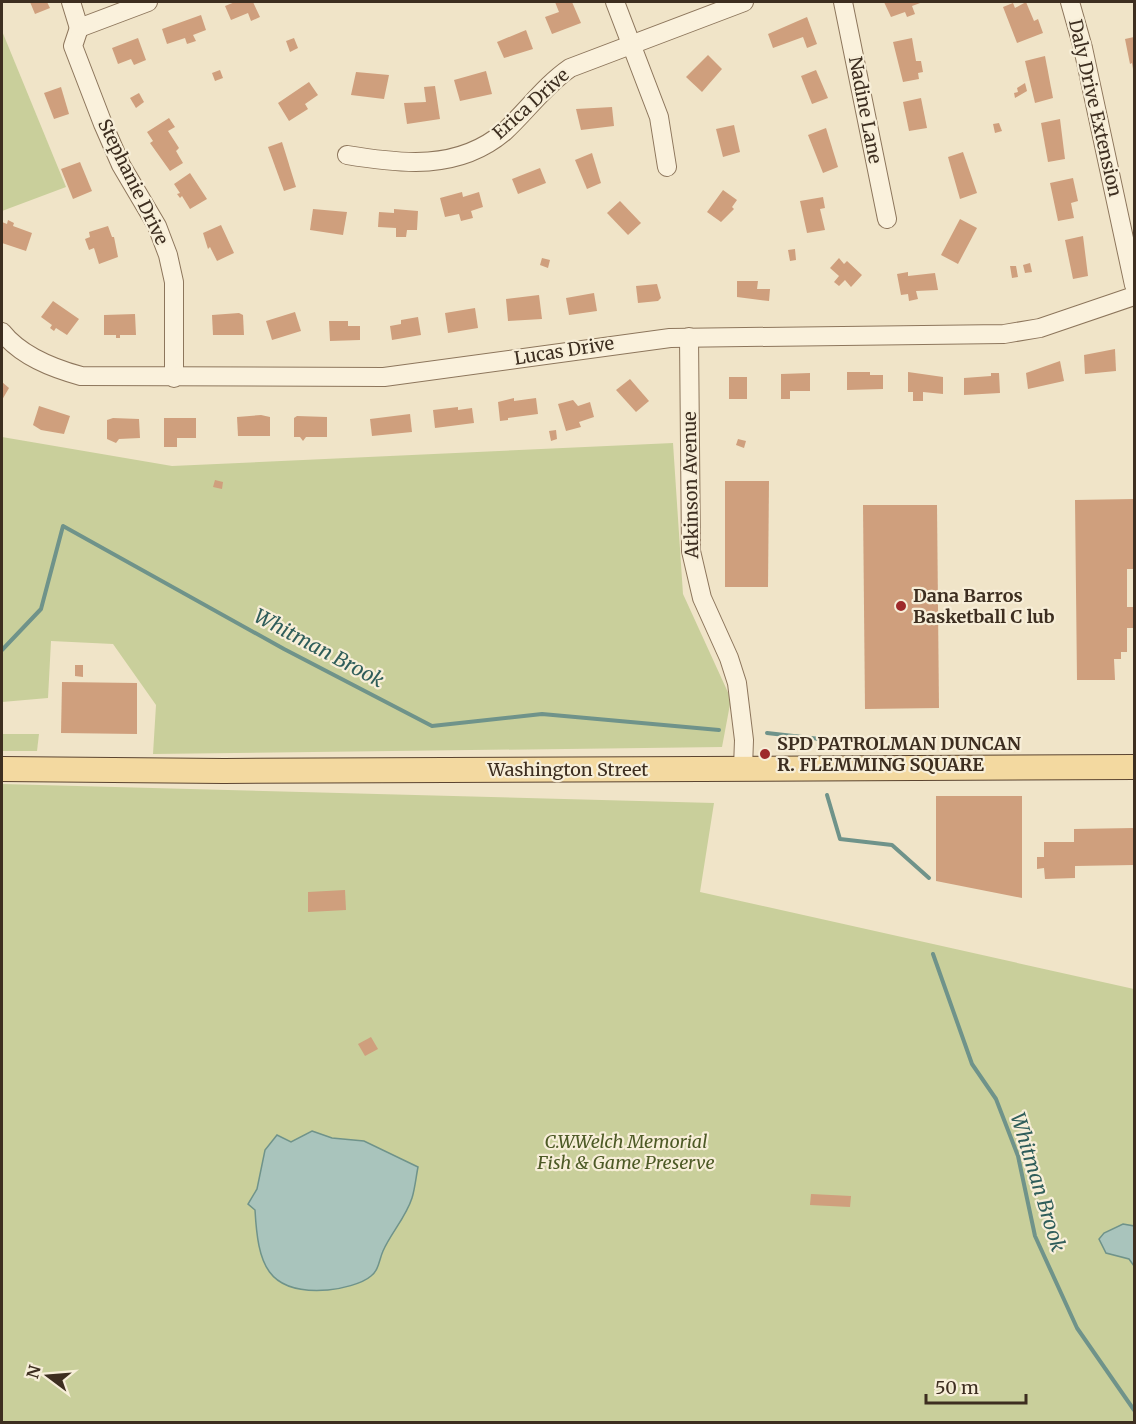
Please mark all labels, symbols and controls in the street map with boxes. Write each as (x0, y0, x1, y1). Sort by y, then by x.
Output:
street label: Daly Drive Extension (1064, 17, 1127, 199)
street label: Nadine Lane (844, 54, 887, 165)
street label: Erica Drive (488, 63, 574, 144)
street label: Stephanie Drive (93, 115, 174, 248)
street label: Lucas Drive (512, 331, 615, 370)
street label: Atkinson Avenue (678, 411, 703, 560)
place label: Dana Barros Basketball C lub (913, 584, 1055, 628)
marker: Dana Barros Basketball C lub (894, 599, 908, 613)
water label: Whitman Brook (250, 603, 389, 692)
place label: SPD PATROLMAN DUNCAN R. FLEMMING SQUARE (777, 732, 1021, 776)
marker: SPD PATROLMAN DUNCAN R. FLEMMING SQUARE (758, 747, 772, 761)
street label: Washington Street (487, 758, 648, 781)
water label: Whitman Brook (1005, 1109, 1071, 1254)
park label: C.W.Welch Memorial Fish & Game Preserve (536, 1130, 715, 1174)
north arrow (18, 1346, 78, 1406)
text: N (22, 1363, 45, 1381)
scale bar (926, 1367, 1026, 1405)
text: 50 m (935, 1376, 979, 1399)

